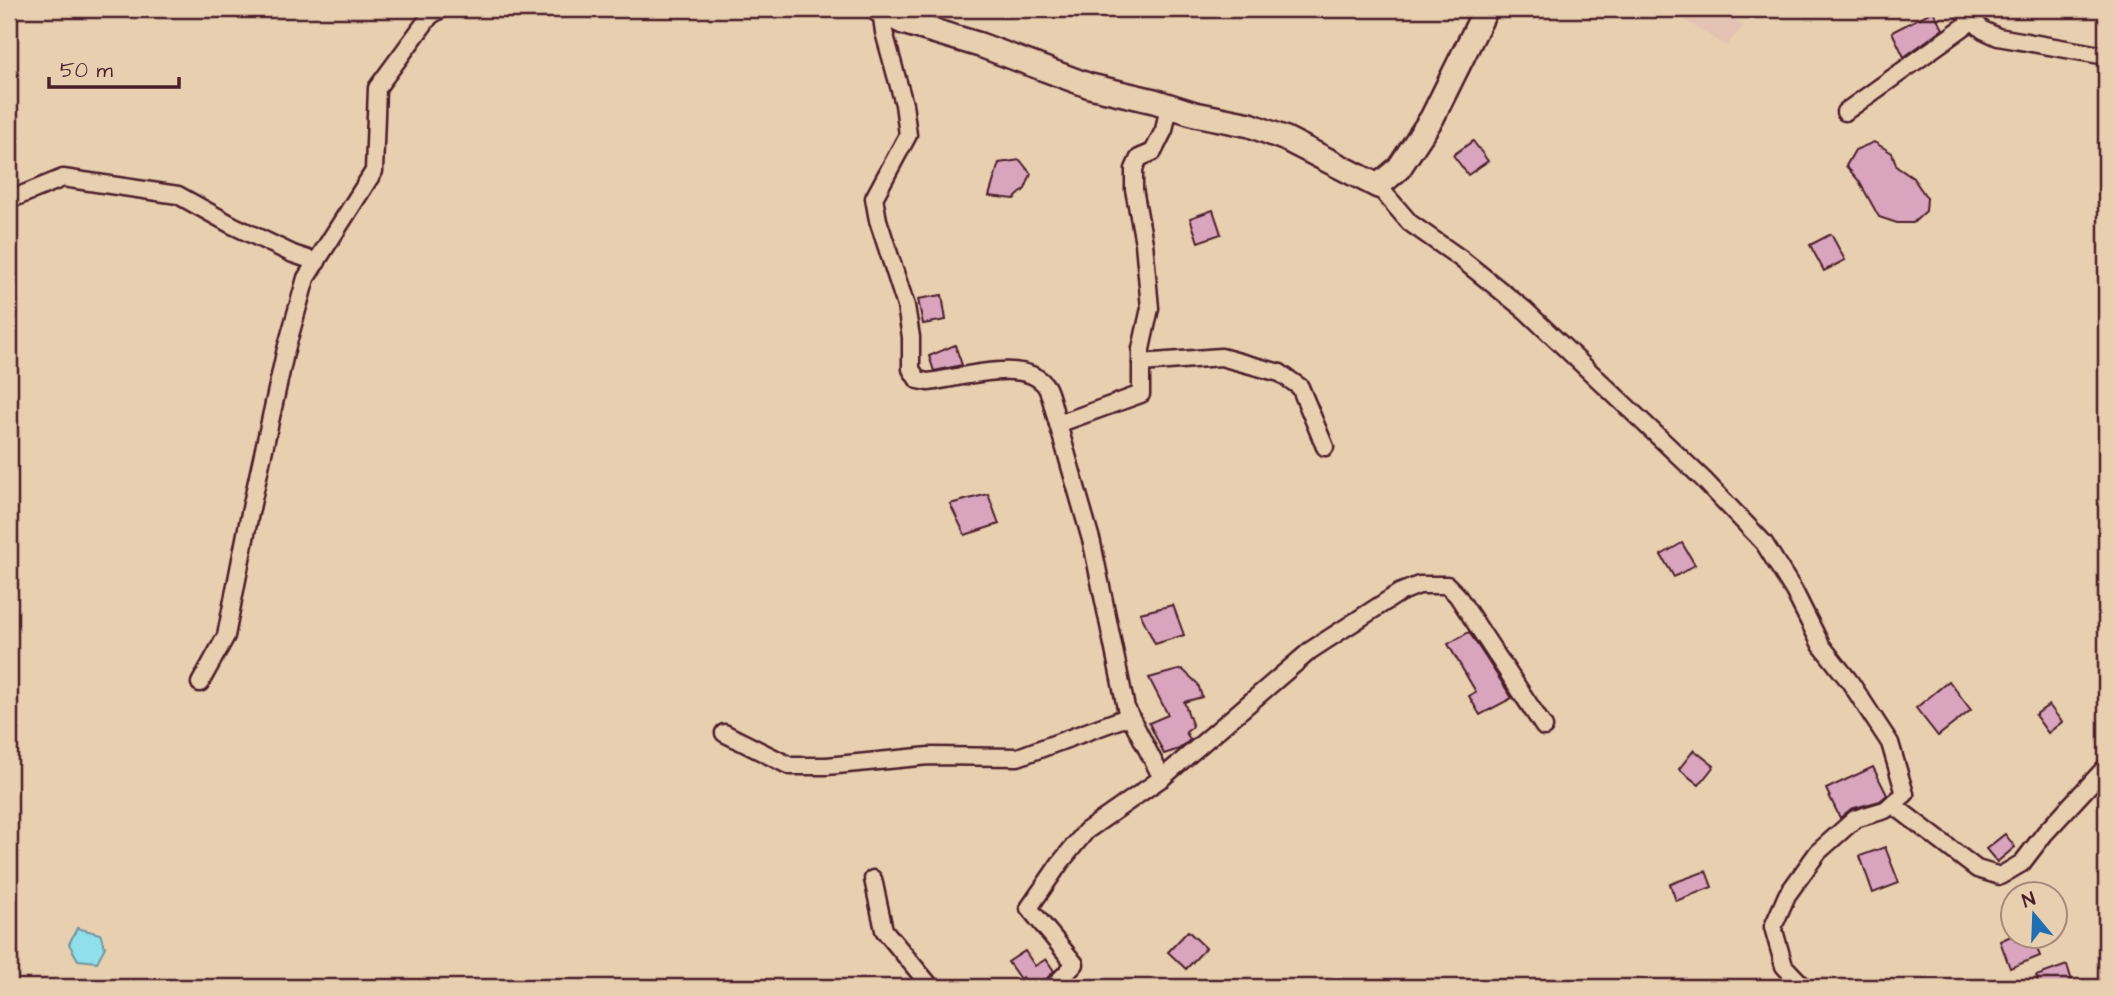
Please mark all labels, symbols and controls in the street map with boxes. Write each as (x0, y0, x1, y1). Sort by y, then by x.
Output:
scale bar (49, 46, 178, 90)
text: 50 m (60, 56, 114, 85)
north arrow (2000, 880, 2070, 950)
text: N (2019, 886, 2039, 915)

